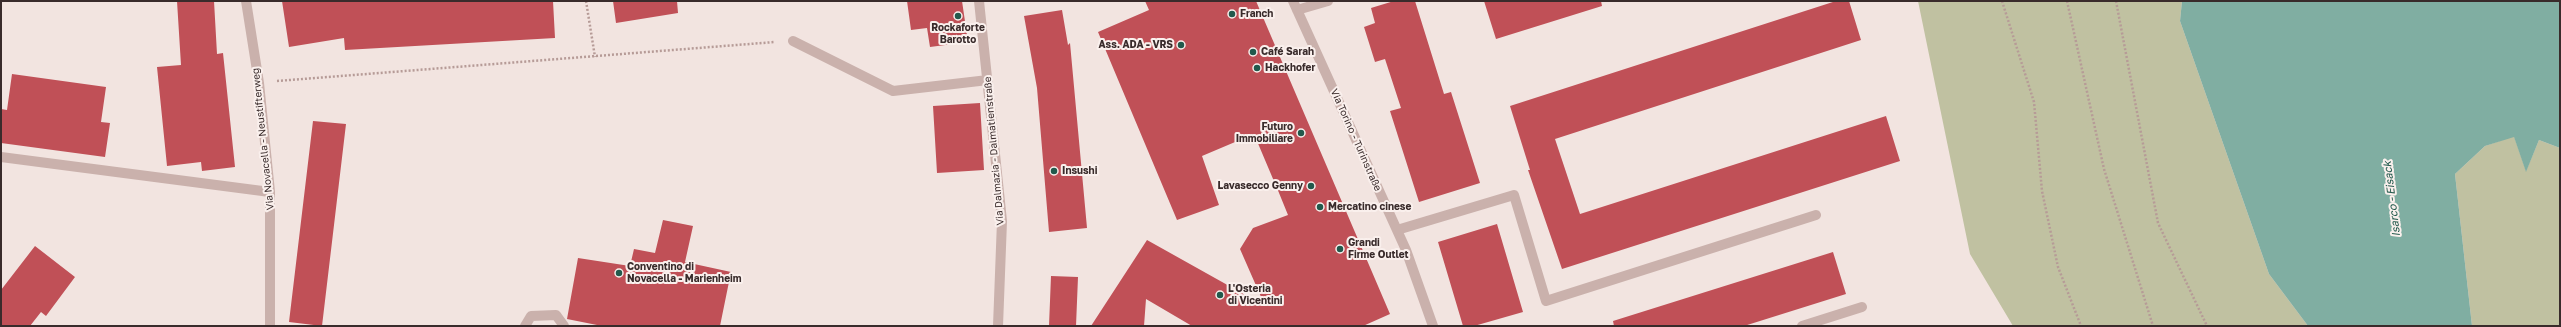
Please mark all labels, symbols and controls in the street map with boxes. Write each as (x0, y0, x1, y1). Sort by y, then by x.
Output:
place label: Franch (1240, 8, 1273, 20)
marker: Franch (1227, 9, 1237, 19)
marker: Rockaforte Barotto (953, 11, 963, 21)
place label: Rockaforte Barotto (931, 22, 985, 46)
place label: Ass. ADA - VRS (1099, 39, 1173, 51)
marker: Ass. ADA - VRS (1176, 40, 1186, 50)
place label: Café Sarah (1261, 46, 1314, 58)
marker: Café Sarah (1248, 47, 1258, 57)
place label: Hackhofer (1265, 62, 1315, 74)
marker: Hackhofer (1252, 63, 1262, 73)
street label: Via Novacella - Neustifterweg (250, 67, 276, 211)
street label: Via Dalmazia - Dalmatienstraße (982, 76, 1006, 226)
street label: Via Torino - Turinstraße (1328, 87, 1384, 193)
place label: Futuro Immobiliare (1236, 121, 1293, 144)
marker: Futuro Immobiliare (1296, 128, 1306, 138)
water label: Isarco - Eisack (2381, 161, 2403, 237)
place label: Insushi (1062, 165, 1097, 177)
marker: Insushi (1049, 166, 1059, 176)
place label: Lavasecco Genny (1217, 180, 1303, 192)
marker: Lavasecco Genny (1306, 181, 1316, 191)
place label: Mercatino cinese (1328, 201, 1411, 213)
marker: Mercatino cinese (1315, 202, 1325, 212)
place label: Grandi Firme Outlet (1348, 237, 1409, 260)
marker: Grandi Firme Outlet (1335, 244, 1345, 254)
place label: Conventino di Novacella - Marienheim (627, 261, 742, 284)
marker: Conventino di Novacella - Marienheim (614, 268, 624, 278)
place label: L'Osteria di Vicentini (1228, 283, 1282, 306)
marker: L'Osteria di Vicentini (1215, 290, 1225, 300)

